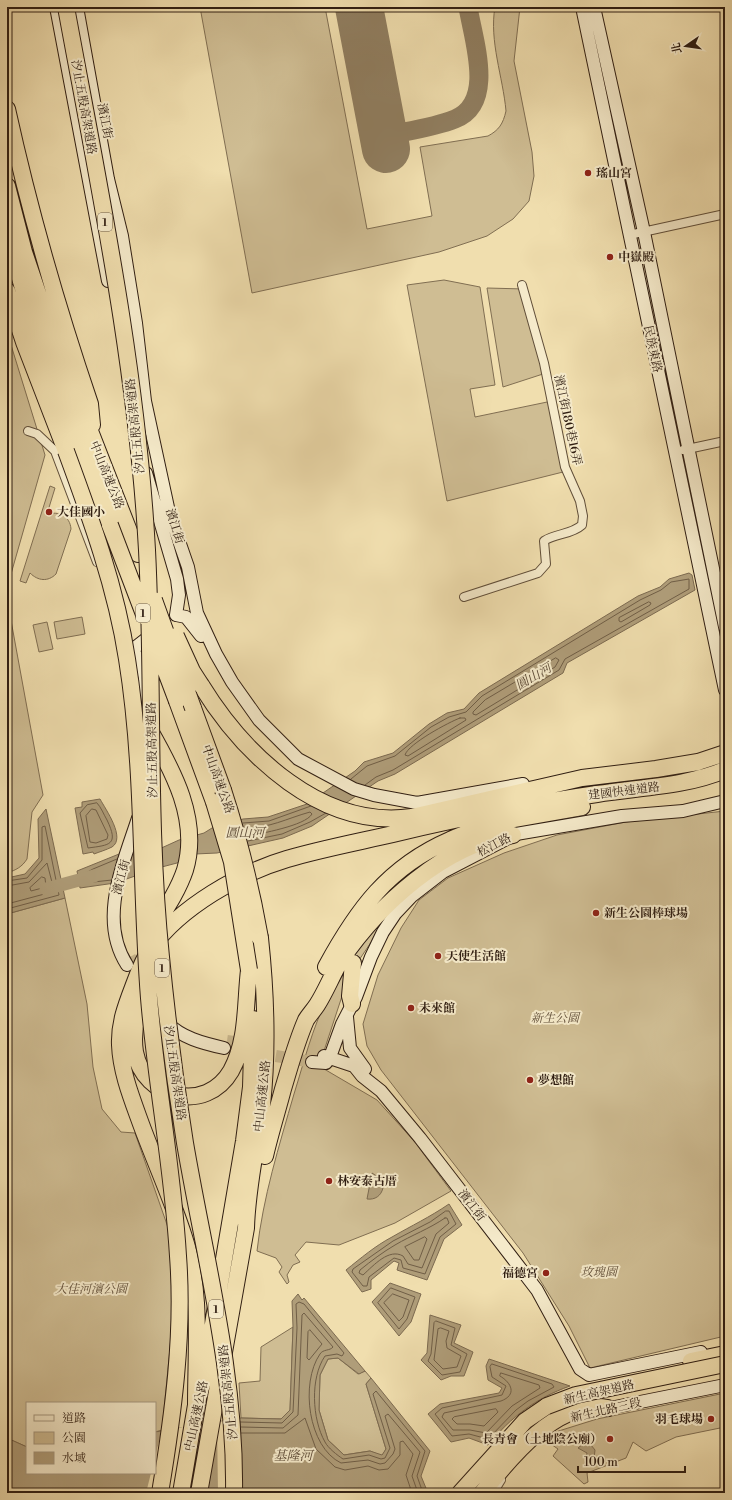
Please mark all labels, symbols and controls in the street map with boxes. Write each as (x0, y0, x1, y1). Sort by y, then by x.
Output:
north arrow (666, 26, 706, 66)
text: 北 (669, 41, 685, 55)
street label: 汐止五股高架道路 (68, 59, 99, 156)
street label: 濱江街 (94, 102, 115, 141)
place label: 瑤山宮 (596, 166, 632, 181)
marker: 瑤山宮 (583, 168, 593, 178)
road number: 1 (98, 213, 112, 231)
place label: 中嶽殿 (618, 250, 655, 265)
marker: 中嶽殿 (605, 252, 615, 262)
street label: 民族東路 (640, 324, 665, 374)
street label: 濱江街180巷16弄 (551, 373, 584, 467)
street label: 汐止五股高架道路 (123, 377, 148, 474)
street label: 中山高速公路 (86, 439, 127, 511)
place label: 大佳國小 (57, 505, 105, 520)
marker: 大佳國小 (44, 507, 54, 517)
street label: 濱江街 (162, 507, 187, 547)
road number: 1 (136, 604, 150, 622)
water label: 圓山河 (513, 659, 556, 694)
street label: 汐止五股高架道路 (144, 702, 161, 798)
street label: 中山高速公路 (198, 743, 237, 816)
street label: 建國快速道路 (587, 780, 661, 803)
water label: 圓山河 (225, 825, 266, 841)
street label: 松江路 (475, 831, 514, 860)
street label: 濱江街 (110, 857, 134, 896)
place label: 新生公園棒球場 (604, 906, 688, 921)
marker: 新生公園棒球場 (591, 908, 601, 918)
place label: 天使生活館 (446, 949, 506, 964)
marker: 天使生活館 (433, 951, 443, 961)
road number: 1 (155, 959, 169, 977)
place label: 未來館 (419, 1001, 455, 1016)
marker: 未來館 (406, 1003, 416, 1013)
park label: 新生公園 (531, 1011, 581, 1026)
street label: 汐止五股高架道路 (160, 1024, 189, 1122)
street label: 中山高速公路 (251, 1059, 274, 1133)
place label: 夢想館 (538, 1073, 574, 1088)
marker: 夢想館 (525, 1075, 535, 1085)
place label: 林安泰古厝 (337, 1174, 397, 1189)
marker: 林安泰古厝 (324, 1176, 334, 1186)
street label: 濱江街 (455, 1187, 489, 1225)
park label: 玫瑰園 (581, 1265, 619, 1280)
place label: 福德宮 (502, 1266, 538, 1281)
marker: 福德宮 (541, 1268, 551, 1278)
park label: 大佳河濱公園 (55, 1282, 129, 1297)
road number: 1 (209, 1300, 223, 1318)
street label: 汐止五股高架道路 (216, 1343, 241, 1440)
street label: 新生高架道路 (562, 1377, 636, 1408)
street label: 中山高速公路 (182, 1379, 211, 1453)
street label: 新生北路三段 (569, 1395, 643, 1426)
legend (26, 1402, 156, 1474)
text: 道路 (62, 1411, 86, 1426)
place label: 羽毛球場 (655, 1412, 703, 1427)
marker: 羽毛球場 (706, 1414, 716, 1424)
text: 公園 (62, 1431, 86, 1446)
place label: 長青會（土地陰公廟） (482, 1432, 602, 1447)
marker: 長青會（土地陰公廟） (605, 1434, 615, 1444)
water label: 基隆河 (273, 1448, 314, 1464)
scale bar (578, 1448, 685, 1474)
text: 水域 (62, 1451, 86, 1466)
text: 100 m (584, 1455, 618, 1470)

